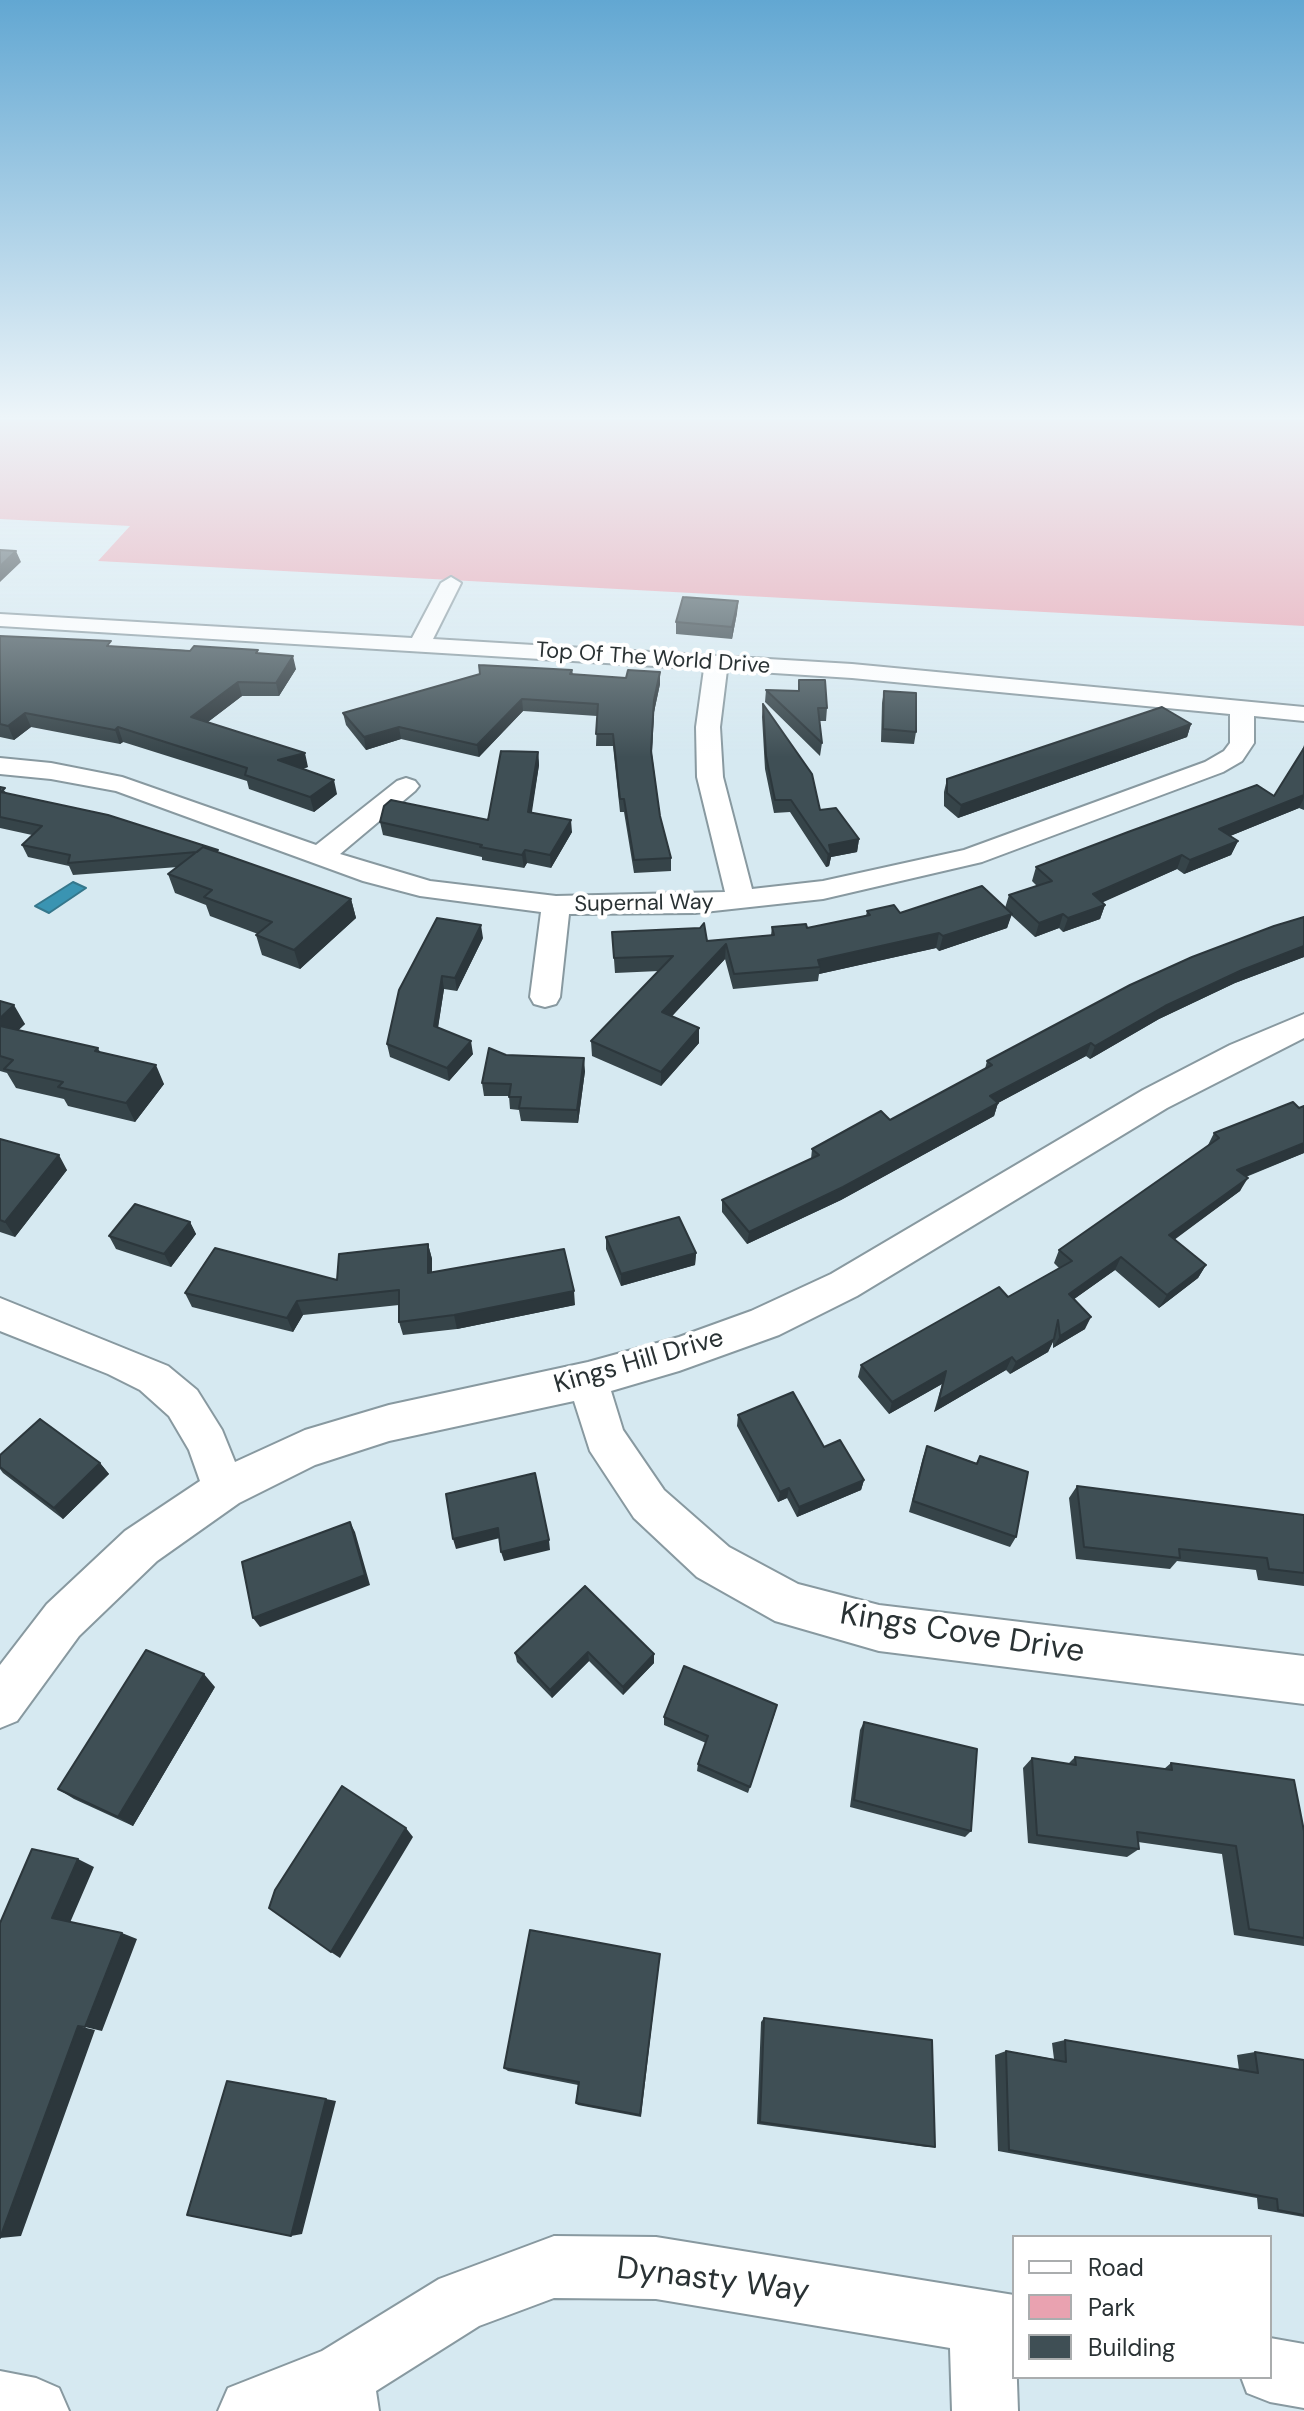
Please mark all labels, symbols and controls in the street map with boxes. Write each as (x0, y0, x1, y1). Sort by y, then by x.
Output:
street label: Top Of The World Drive (535, 638, 771, 680)
street label: Supernal Way (574, 890, 714, 918)
street label: Kings Hill Drive (551, 1323, 727, 1401)
street label: Kings Cove Drive (837, 1596, 1087, 1672)
legend (1012, 2235, 1272, 2379)
street label: Dynasty Way (614, 2250, 812, 2312)
text: Road (1088, 2252, 1144, 2283)
text: Park (1088, 2292, 1135, 2323)
text: Building (1088, 2332, 1175, 2363)

